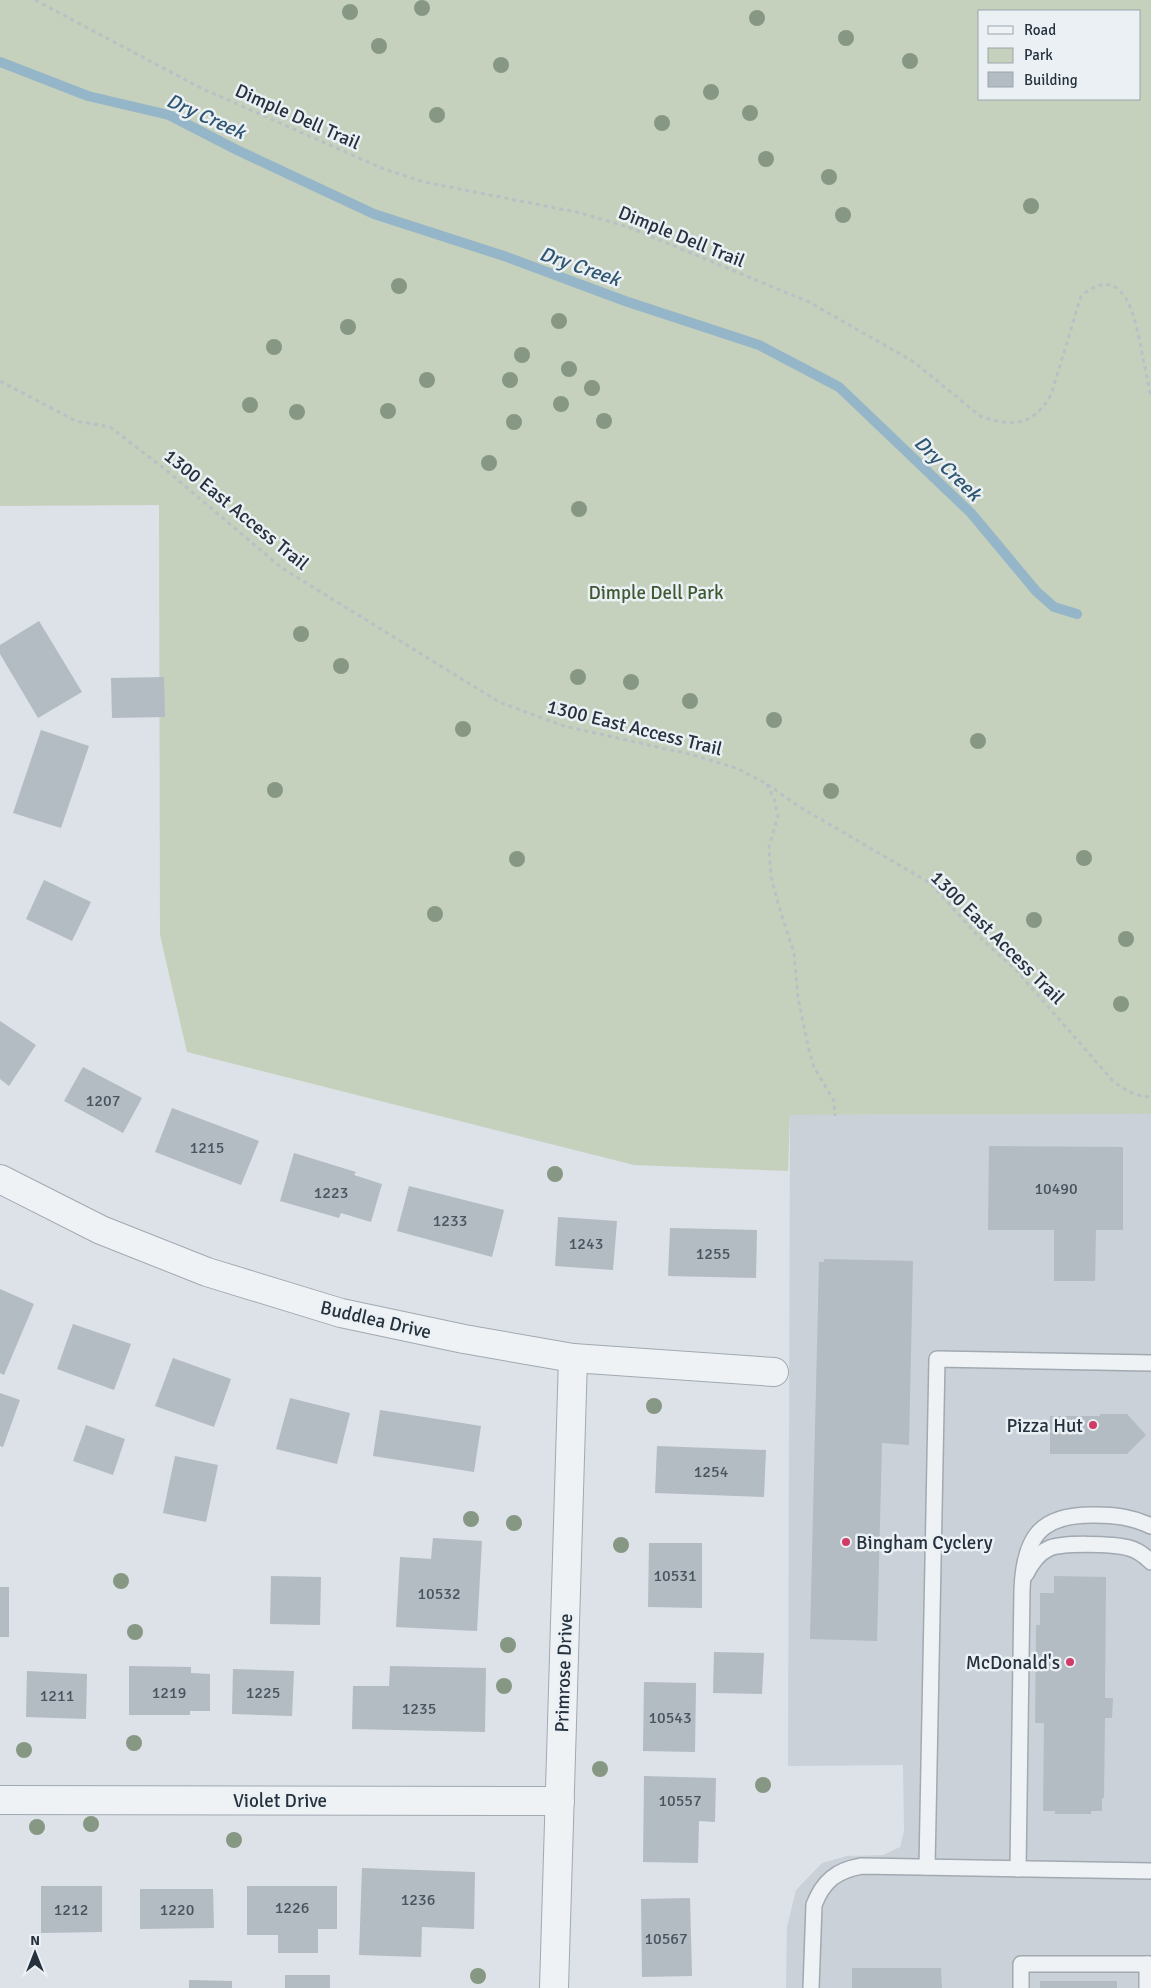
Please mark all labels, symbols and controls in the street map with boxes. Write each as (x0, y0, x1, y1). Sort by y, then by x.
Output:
legend (978, 10, 1141, 100)
text: Road (1024, 21, 1056, 39)
text: Park (1024, 46, 1053, 64)
text: Building (1024, 71, 1078, 89)
street label: Dimple Dell Trail (231, 79, 364, 155)
water label: Dry Creek (162, 88, 251, 146)
street label: Dimple Dell Trail (615, 201, 748, 273)
water label: Dry Creek (536, 241, 625, 293)
water label: Dry Creek (909, 430, 988, 508)
street label: 1300 East Access Trail (159, 444, 314, 576)
park label: Dimple Dell Park (588, 581, 724, 605)
street label: 1300 East Access Trail (545, 695, 725, 761)
street label: 1300 East Access Trail (925, 866, 1069, 1010)
house number: 1207 (86, 1091, 120, 1111)
house number: 1215 (190, 1138, 224, 1158)
house number: 10490 (1034, 1179, 1078, 1199)
house number: 1223 (314, 1183, 348, 1203)
house number: 1233 (433, 1211, 467, 1231)
house number: 1243 (569, 1234, 603, 1254)
house number: 1255 (696, 1244, 730, 1264)
street label: Buddlea Drive (318, 1296, 434, 1344)
place label: Pizza Hut (1006, 1414, 1083, 1438)
marker: Pizza Hut (1087, 1419, 1099, 1431)
house number: 1254 (694, 1462, 729, 1482)
place label: Bingham Cyclery (856, 1531, 993, 1555)
marker: Bingham Cyclery (840, 1536, 852, 1548)
house number: 10531 (653, 1566, 697, 1586)
house number: 10532 (417, 1584, 461, 1604)
street label: Primrose Drive (550, 1613, 578, 1733)
place label: McDonald's (966, 1651, 1060, 1675)
marker: McDonald's (1064, 1656, 1076, 1668)
house number: 1219 (152, 1683, 186, 1703)
house number: 1225 (246, 1683, 280, 1703)
house number: 1211 (40, 1686, 74, 1706)
house number: 1235 (402, 1699, 436, 1719)
house number: 10543 (648, 1708, 692, 1728)
street label: Violet Drive (233, 1789, 327, 1813)
house number: 10557 (658, 1791, 702, 1811)
house number: 1236 (401, 1890, 435, 1910)
house number: 1226 (275, 1898, 309, 1918)
house number: 1212 (54, 1900, 88, 1920)
house number: 1220 (160, 1900, 194, 1920)
north arrow (10, 1928, 60, 1978)
house number: 10567 (644, 1929, 688, 1949)
text: N (30, 1932, 40, 1949)

